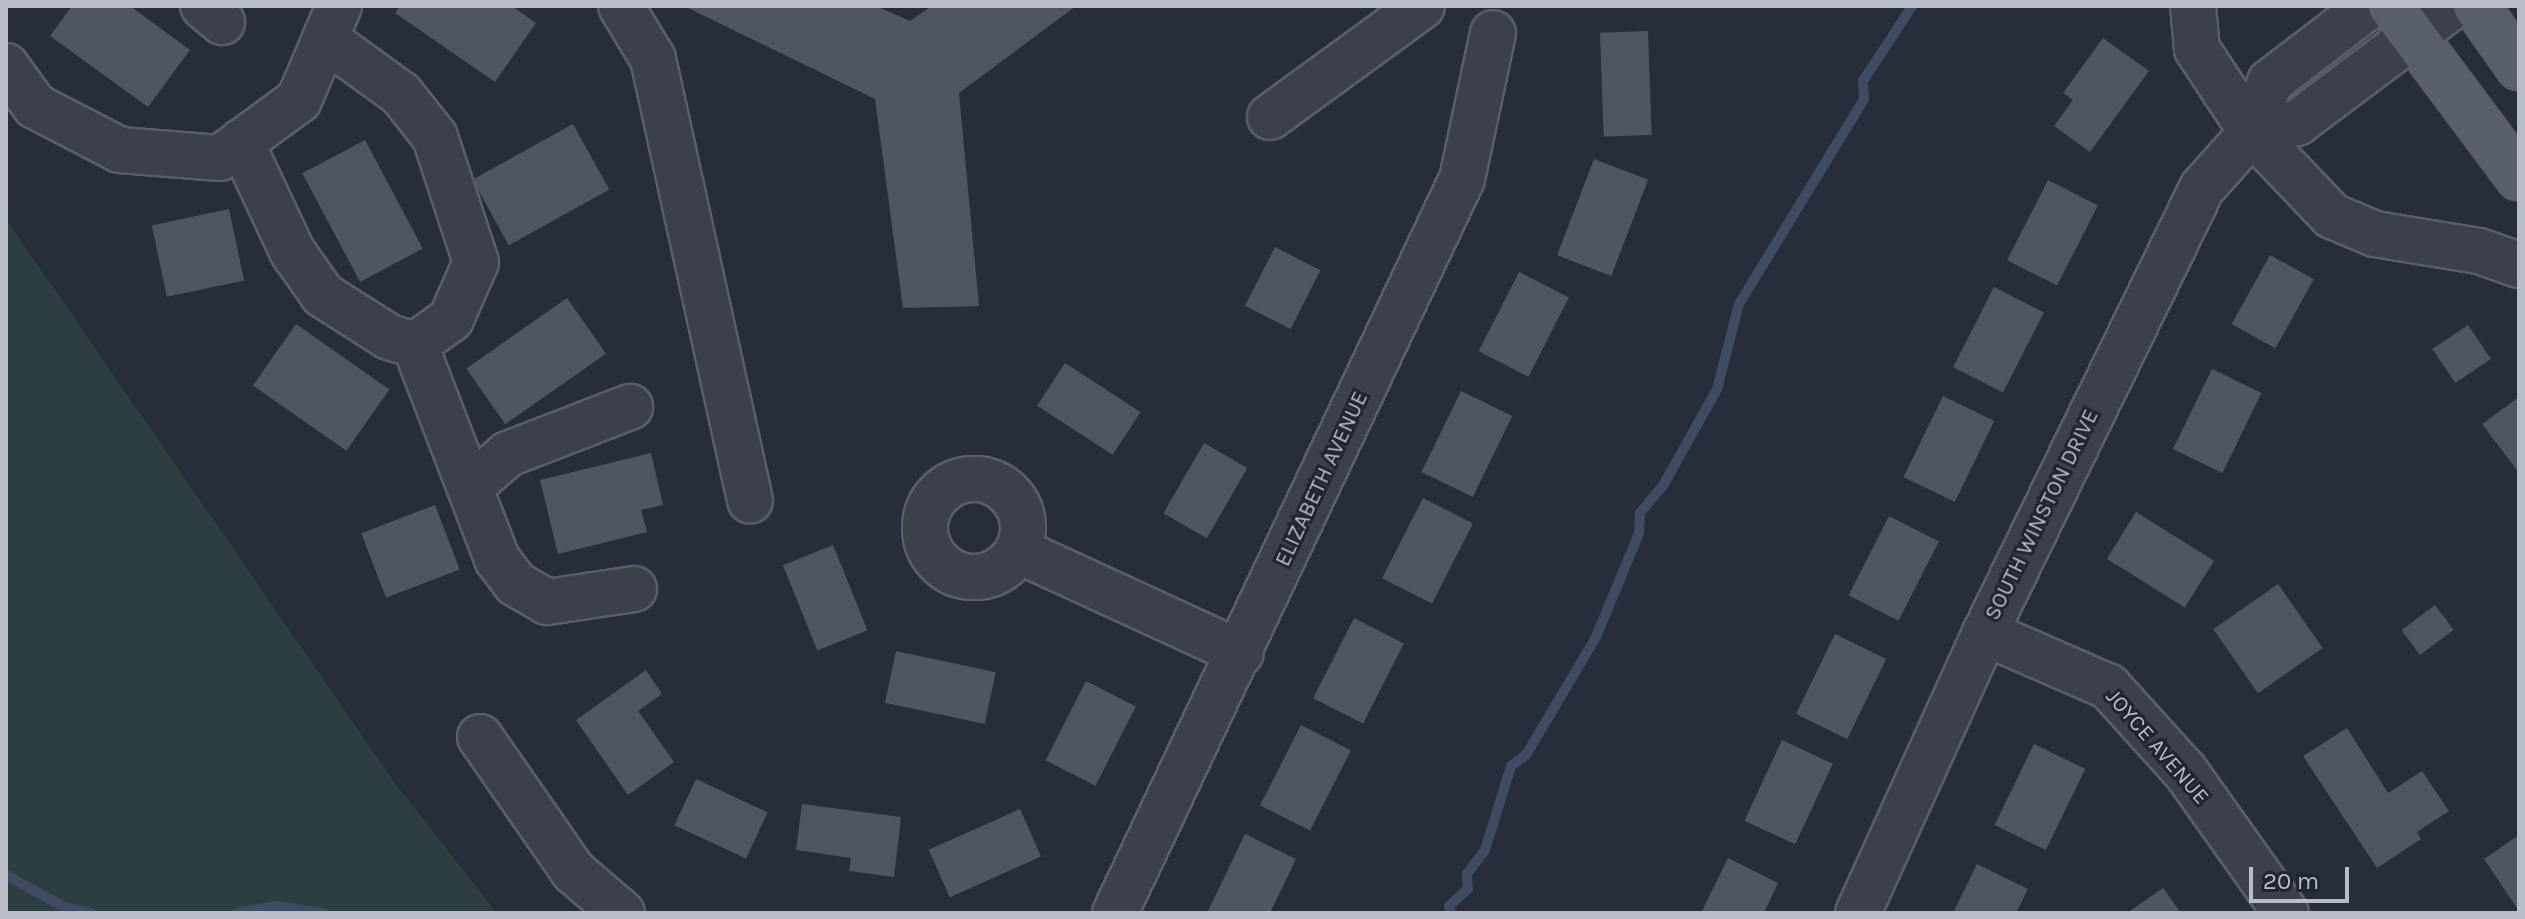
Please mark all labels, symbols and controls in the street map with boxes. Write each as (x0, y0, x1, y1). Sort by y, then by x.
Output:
street label: ELIZABETH AVENUE (1270, 387, 1374, 571)
street label: SOUTH WINSTON DRIVE (1979, 405, 2105, 625)
street label: JOYCE AVENUE (2100, 684, 2214, 810)
scale bar (2253, 851, 2353, 901)
text: 20 m (2263, 867, 2319, 895)

